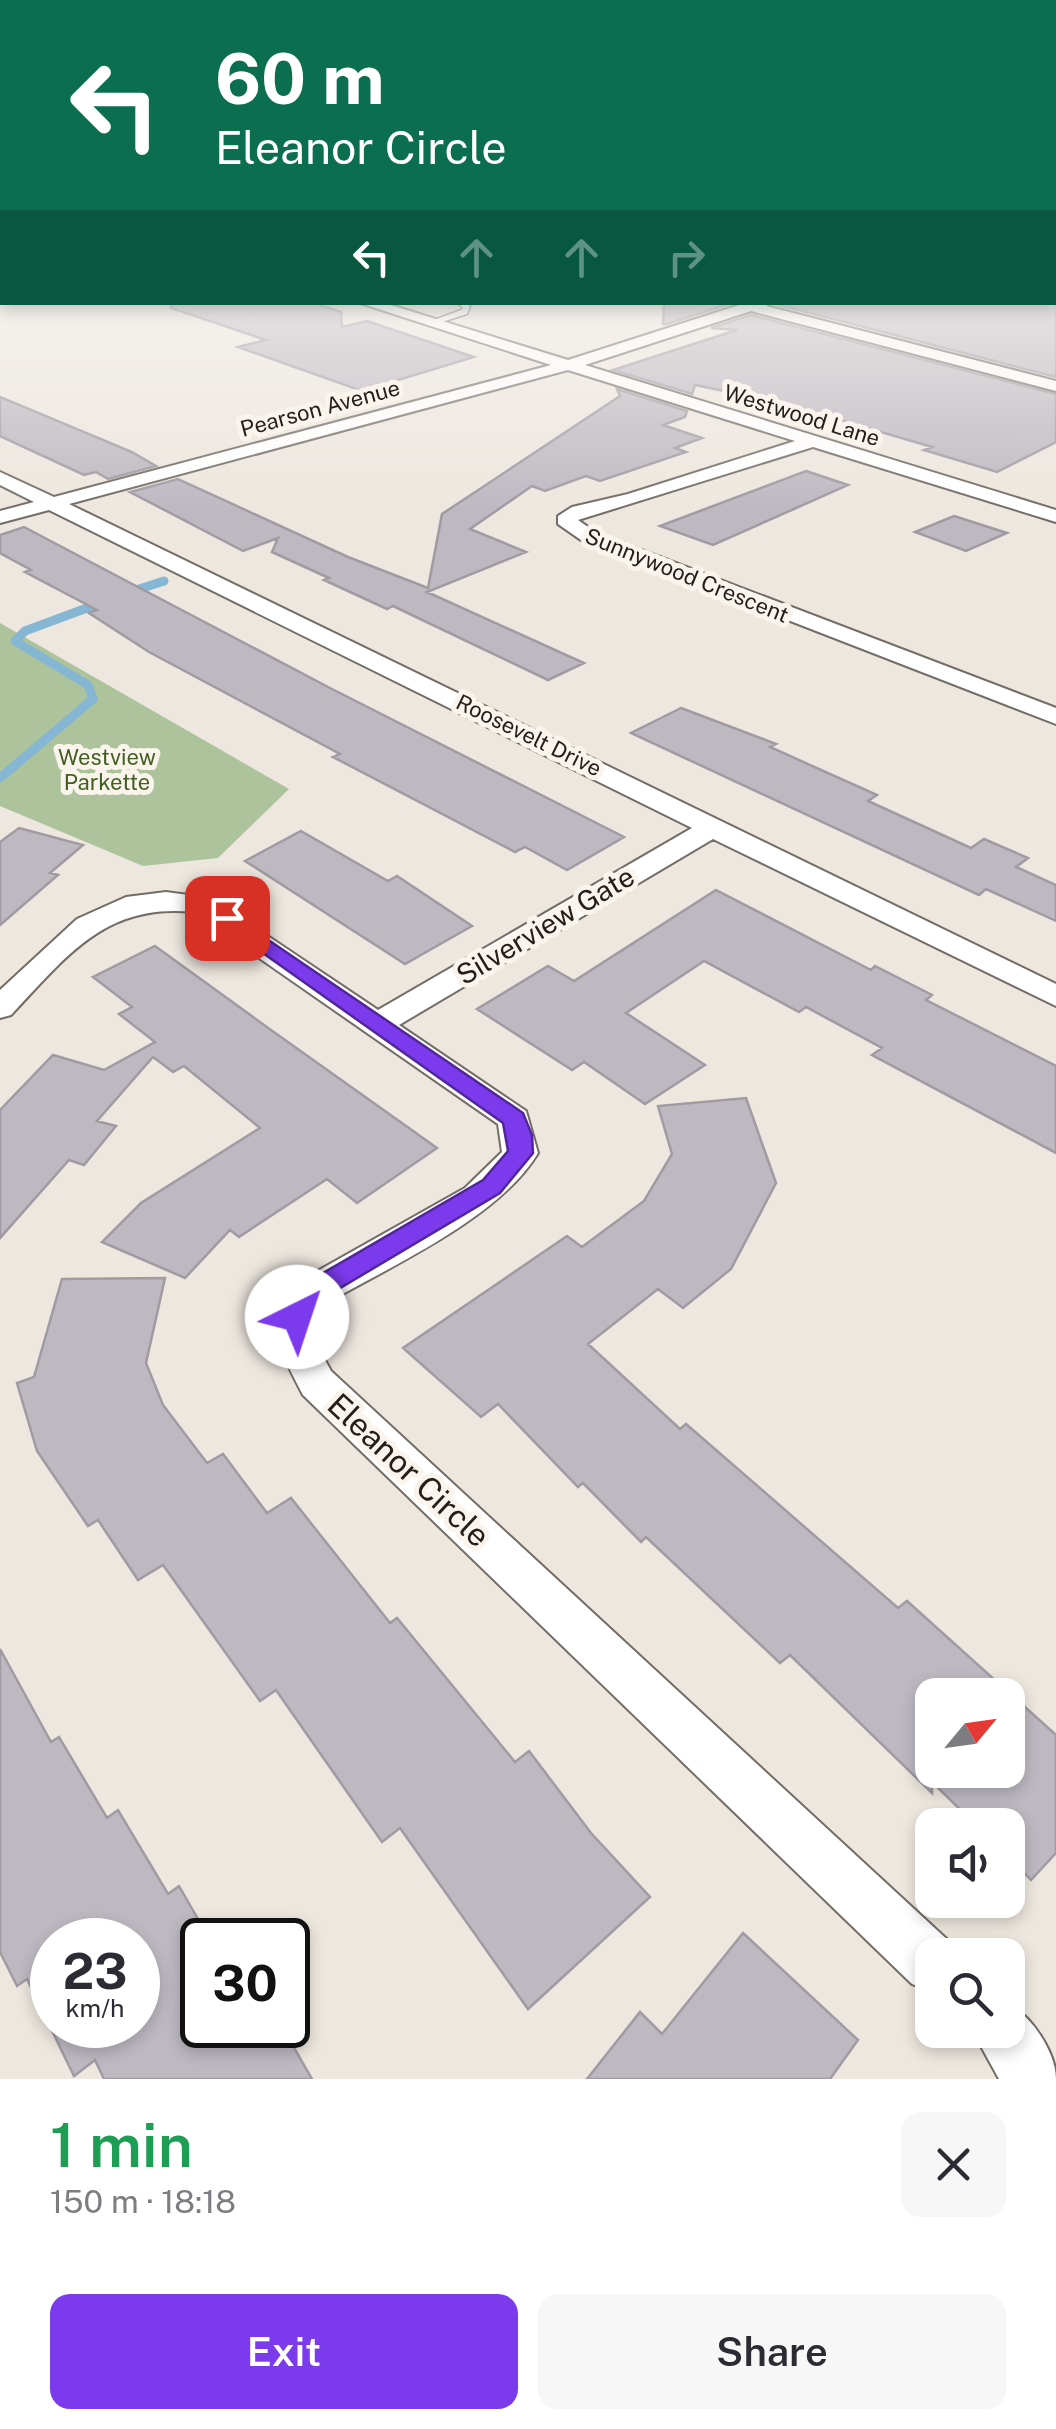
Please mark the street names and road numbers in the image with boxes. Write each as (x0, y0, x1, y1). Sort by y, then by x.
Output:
street label: Pearson Avenue (237, 374, 403, 442)
street label: Westwood Lane (721, 379, 883, 451)
street label: Sunnywood Crescent (581, 522, 793, 628)
street label: Roosevelt Drive (452, 689, 606, 781)
street label: Silverview Gate (450, 859, 640, 991)
street label: Eleanor Circle (321, 1386, 497, 1554)

